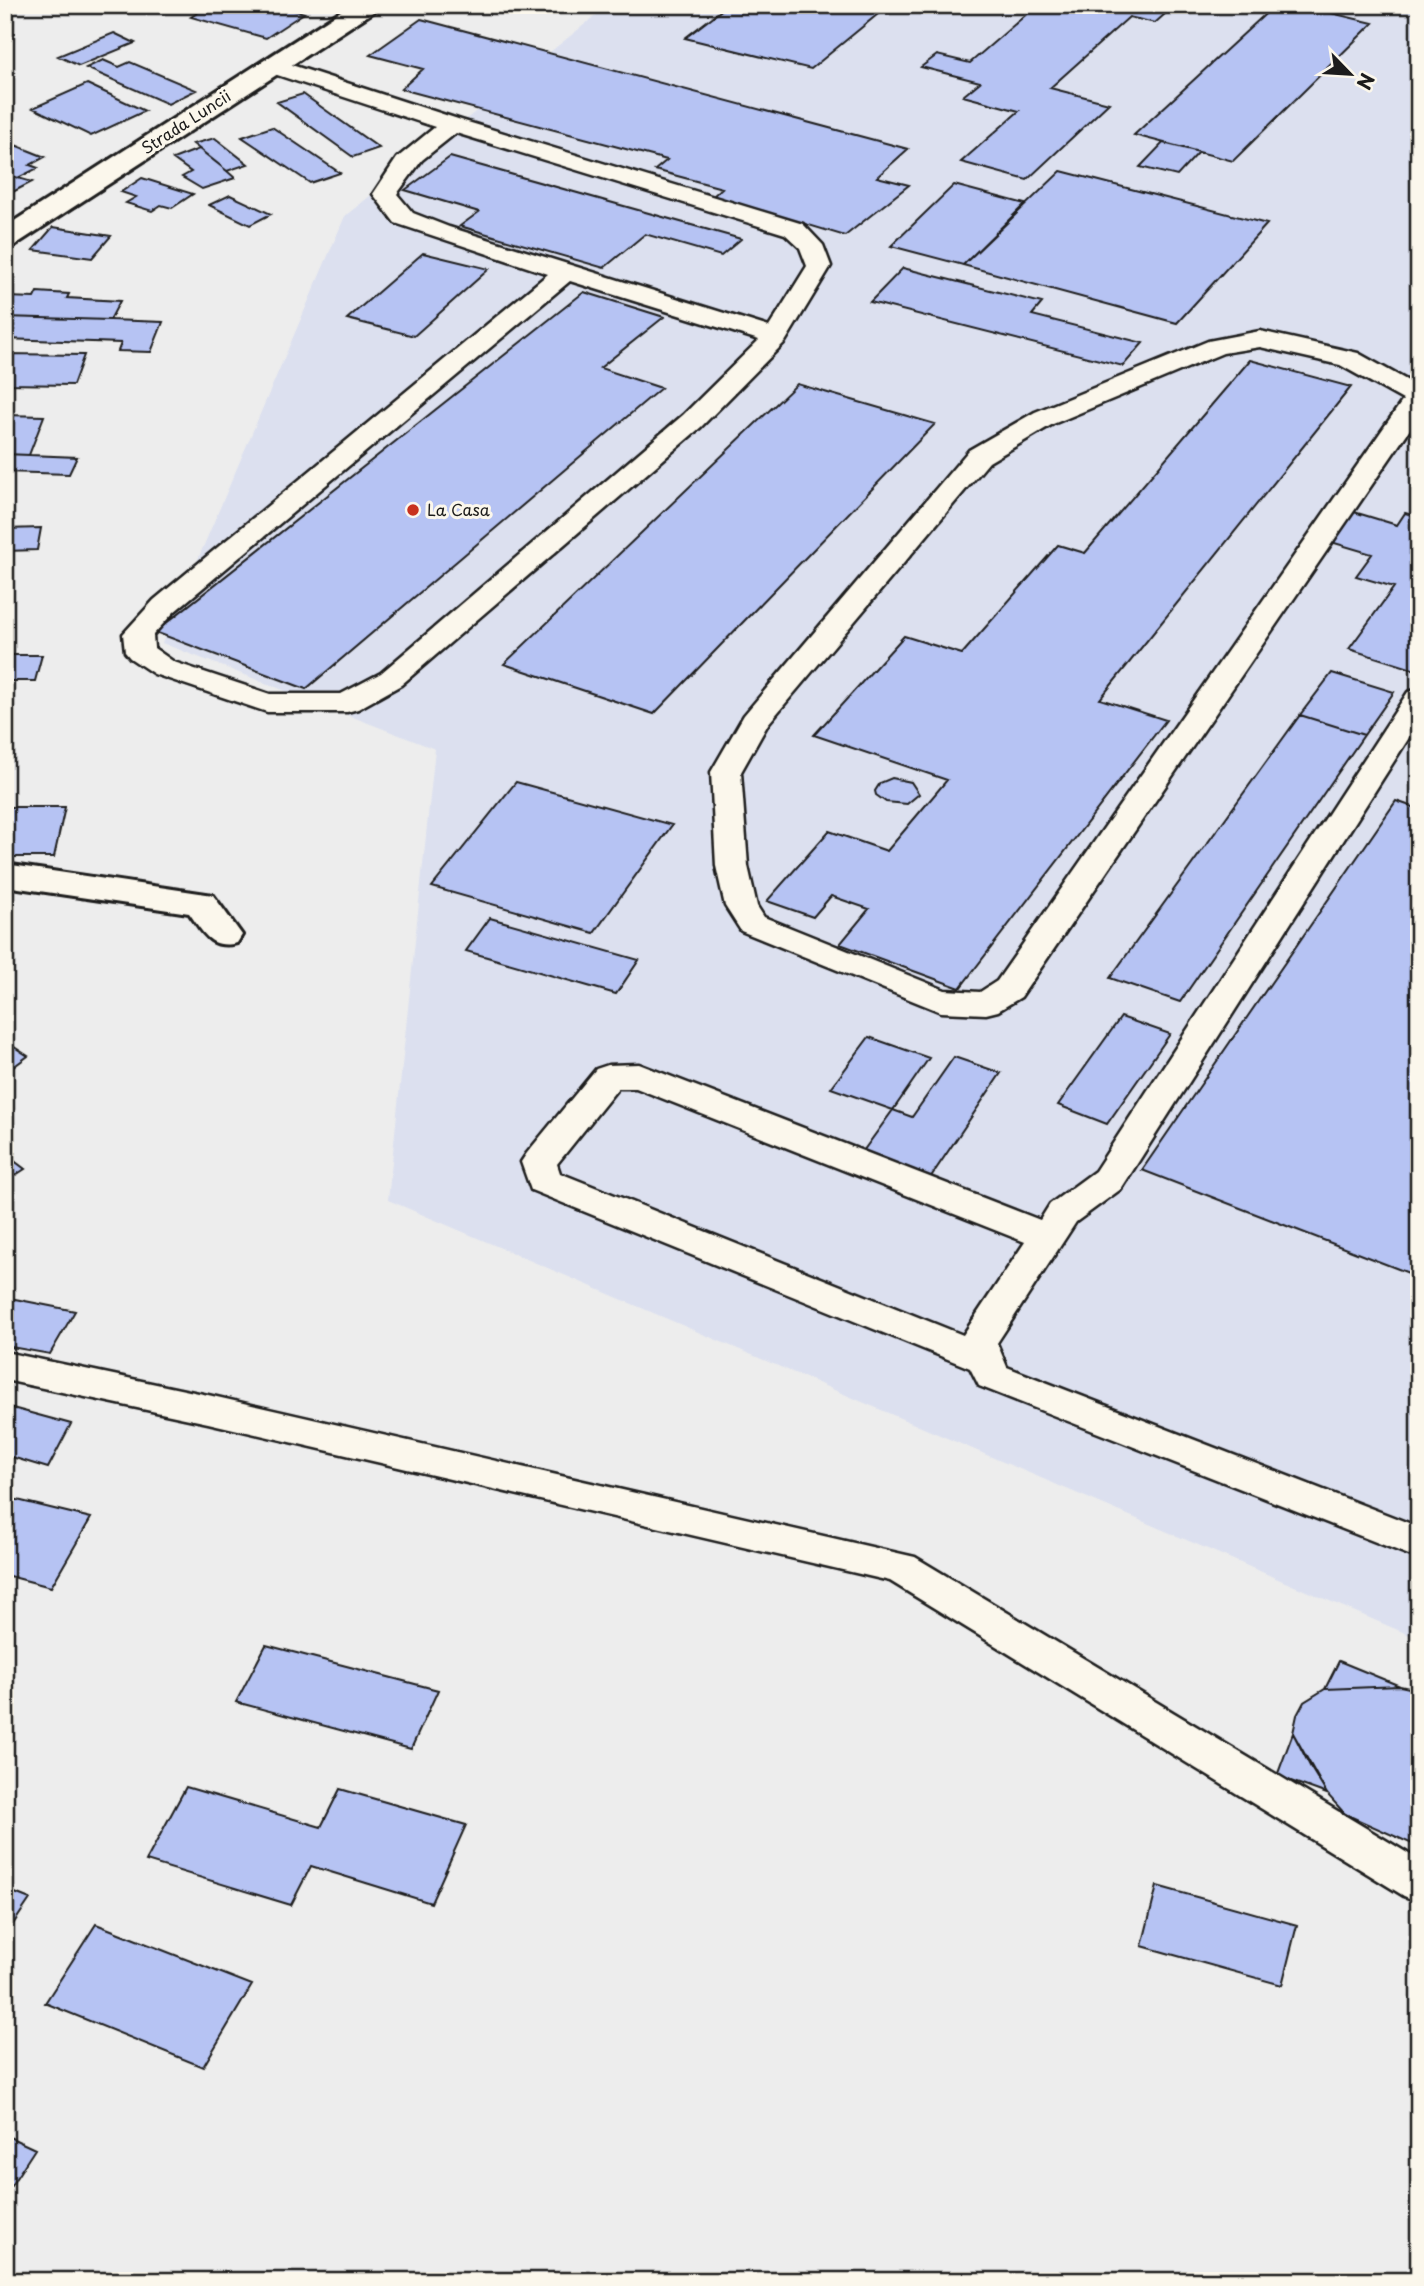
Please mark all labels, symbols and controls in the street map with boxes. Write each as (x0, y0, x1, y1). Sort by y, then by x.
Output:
north arrow (1316, 38, 1386, 108)
text: N (1350, 69, 1382, 94)
street label: Strada Luncii (136, 83, 235, 159)
place label: La Casa (427, 497, 490, 521)
marker: La Casa (405, 502, 421, 518)

